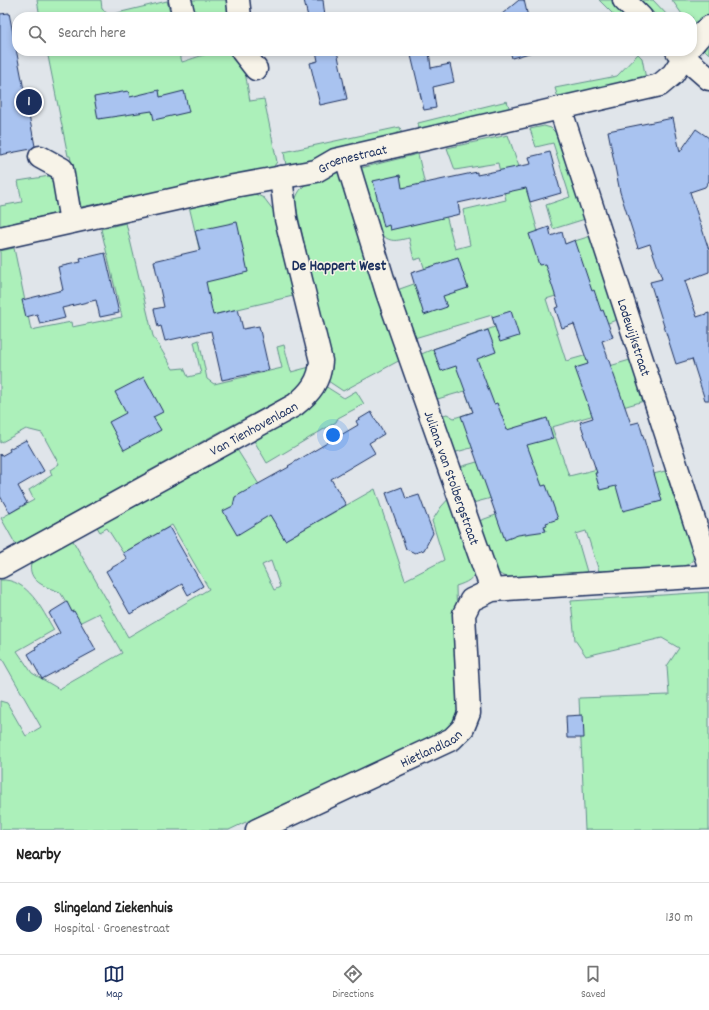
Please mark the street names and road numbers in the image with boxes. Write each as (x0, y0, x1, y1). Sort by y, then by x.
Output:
street label: Groenestraat (315, 140, 389, 180)
street label: Lodewijkstraat (611, 297, 655, 379)
street label: Van Tienhovenlaan (207, 397, 302, 462)
street label: Juliana van Stolbergstraat (418, 408, 483, 548)
street label: Hietlandlaan (397, 726, 468, 774)

